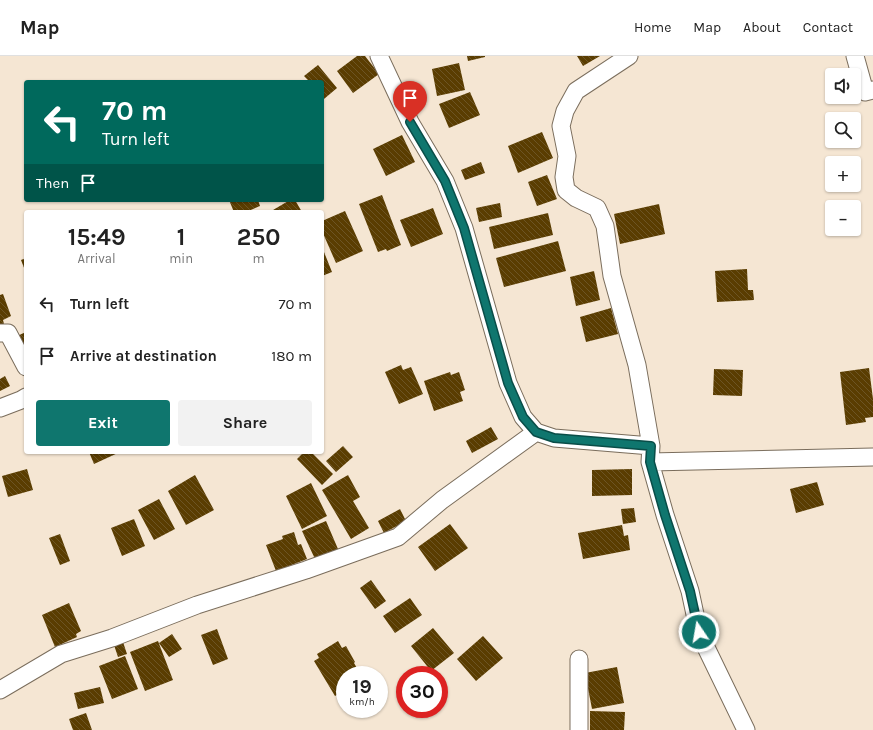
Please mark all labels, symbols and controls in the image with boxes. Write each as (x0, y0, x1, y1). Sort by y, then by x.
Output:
text: Map (20, 17, 59, 39)
text: Home (634, 19, 671, 36)
text: Map (693, 19, 721, 36)
text: About (743, 19, 781, 36)
text: Contact (803, 19, 853, 36)
map controls (825, 68, 861, 236)
button: sound (825, 68, 861, 104)
pin (393, 81, 427, 122)
icon: arrive (399, 87, 421, 109)
text: 70 m (102, 94, 167, 127)
icon: left (36, 96, 88, 148)
button: search (825, 112, 861, 148)
text: Turn left (102, 128, 170, 150)
button: + (825, 156, 861, 192)
icon: arrive (77, 172, 99, 194)
text: Then (36, 174, 69, 192)
button: − (825, 200, 861, 236)
text: 15:49 (68, 223, 126, 251)
text: 1 (177, 223, 185, 251)
text: 250 (237, 223, 280, 251)
text: Arrival (78, 251, 116, 266)
text: min (169, 251, 193, 266)
text: m (252, 251, 265, 266)
icon: left (36, 293, 58, 315)
text: Turn left (70, 295, 129, 313)
text: 70 m (278, 295, 312, 313)
icon: arrive (36, 345, 58, 367)
text: Arrive at destination (70, 347, 217, 365)
text: 180 m (271, 347, 312, 365)
button: Exit (36, 400, 170, 446)
button: Share (178, 400, 312, 446)
position arrow (678, 611, 720, 653)
speed limit sign: 30 (396, 666, 448, 718)
text: 19 (352, 675, 372, 698)
text: km/h (349, 696, 375, 708)

